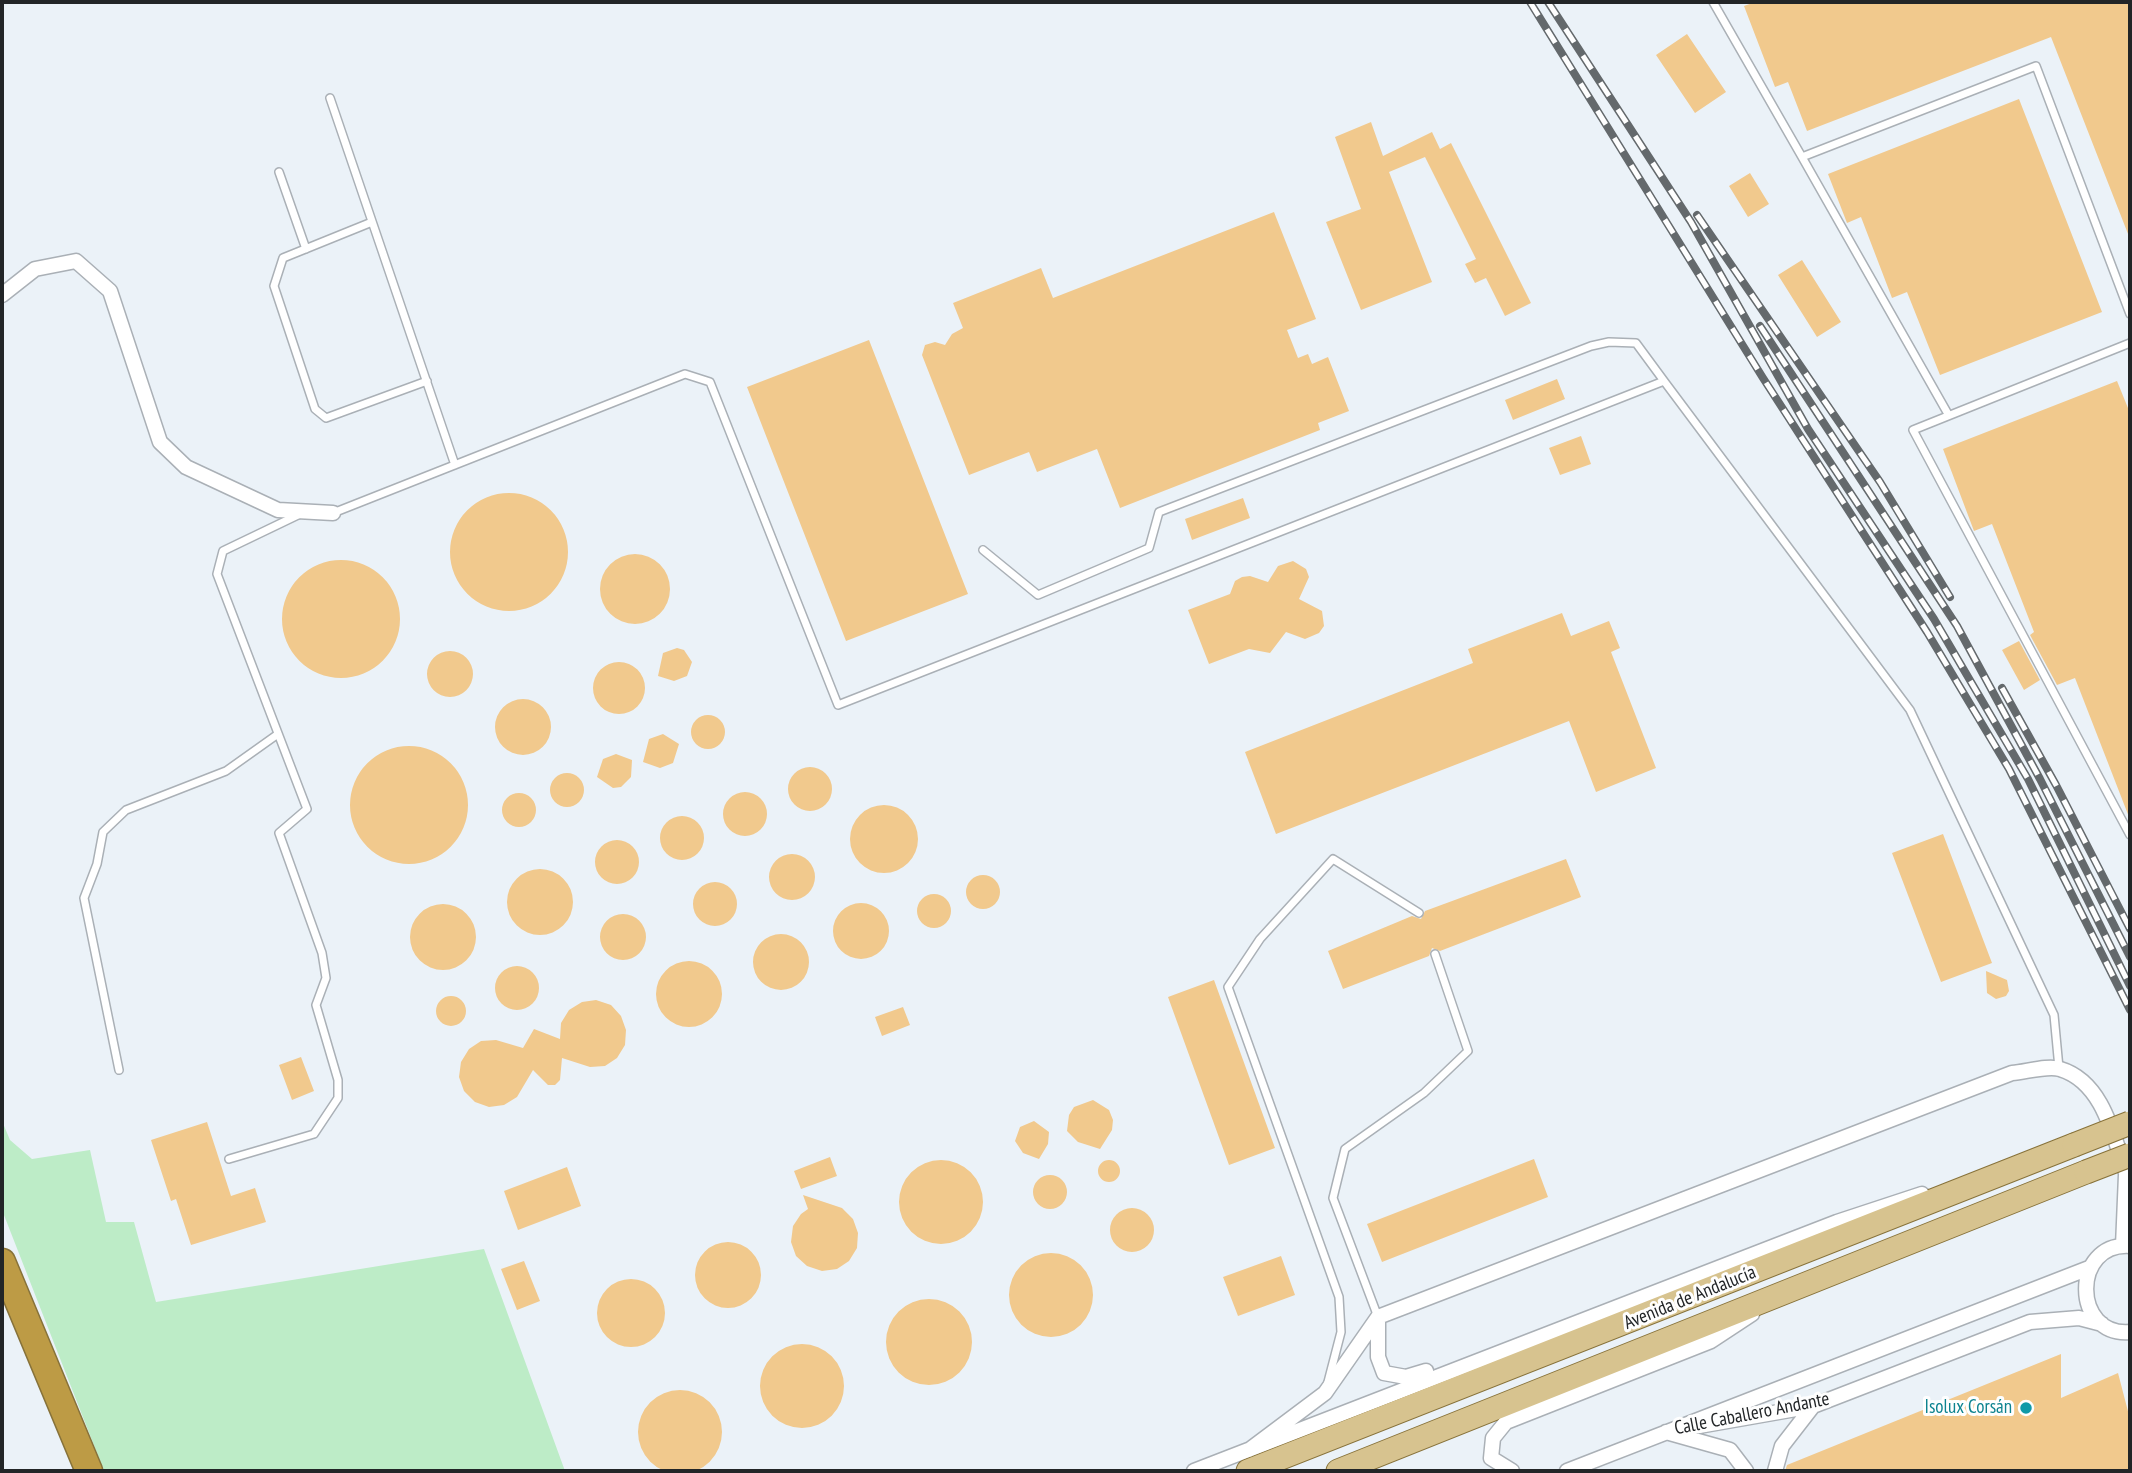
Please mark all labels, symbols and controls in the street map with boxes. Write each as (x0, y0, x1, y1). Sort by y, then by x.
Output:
street label: Avenida de Andalucía (1621, 1261, 1759, 1335)
street label: Calle Caballero Andante (1673, 1388, 1831, 1440)
place label: Isolux Corsán (1924, 1397, 2012, 1419)
marker: Isolux Corsán (2018, 1400, 2034, 1416)

